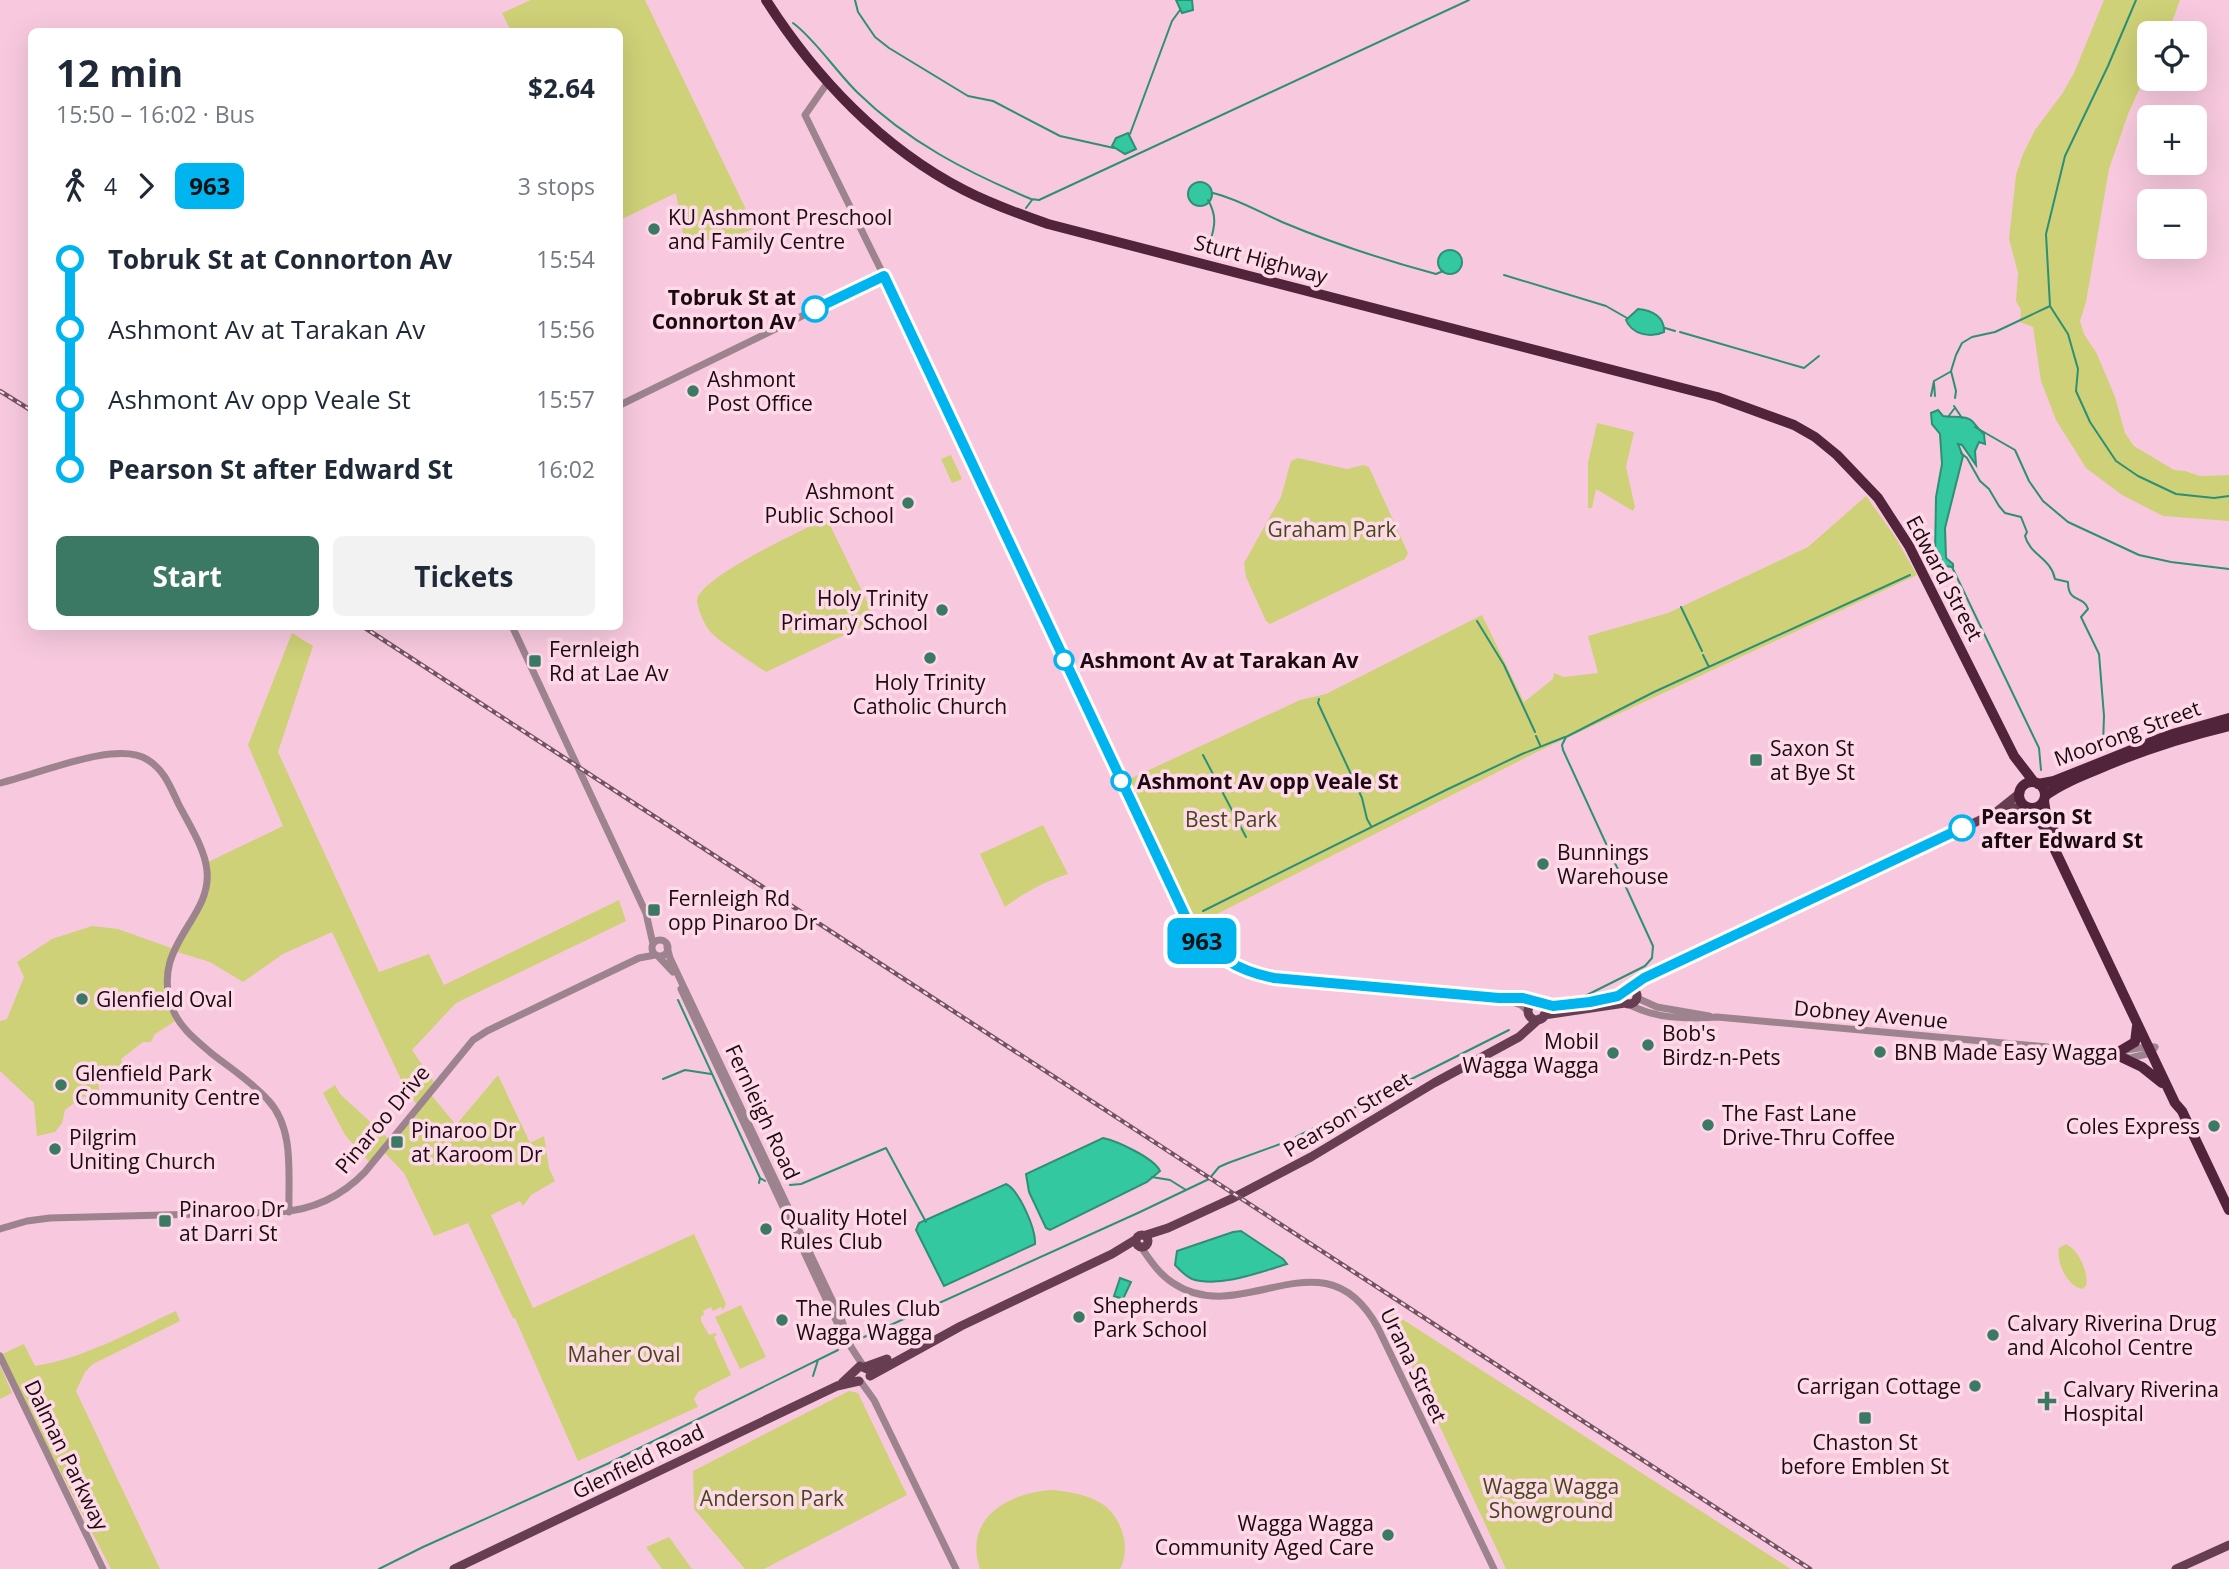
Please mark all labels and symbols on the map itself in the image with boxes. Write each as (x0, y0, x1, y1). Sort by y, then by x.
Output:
place label: KU Ashmont Preschool and Family Centre (668, 203, 892, 255)
marker: KU Ashmont Preschool and Family Centre (646, 221, 662, 237)
street label: Sturt Highway (1191, 228, 1331, 290)
place label: Tobruk St at Connorton Av (652, 283, 796, 335)
marker: Tobruk St at Connorton Av (802, 296, 828, 322)
place label: Ashmont Post Office (707, 365, 813, 417)
marker: Ashmont Post Office (685, 383, 701, 399)
place label: Ashmont Public School (765, 477, 894, 529)
marker: Ashmont Public School (900, 495, 916, 511)
street label: Edward Street (1900, 511, 1990, 645)
park label: Graham Park (1268, 515, 1396, 543)
place label: Holy Trinity Primary School (781, 584, 928, 636)
marker: Holy Trinity Primary School (934, 602, 950, 618)
place label: Fernleigh Rd at Lae Av (549, 635, 669, 687)
place label: Ashmont Av at Tarakan Av (1080, 646, 1358, 674)
marker: Holy Trinity Catholic Church (922, 650, 938, 666)
marker: Ashmont Av at Tarakan Av (1054, 650, 1074, 670)
marker: Fernleigh Rd at Lae Av (527, 653, 543, 669)
place label: Holy Trinity Catholic Church (853, 668, 1007, 720)
street label: Moorong Street (2050, 694, 2204, 772)
place label: Saxon St at Bye St (1770, 734, 1855, 786)
marker: Saxon St at Bye St (1748, 752, 1764, 768)
place label: Ashmont Av opp Veale St (1137, 767, 1398, 795)
marker: Ashmont Av opp Veale St (1111, 771, 1131, 791)
place label: Pearson St after Edward St (1981, 802, 2143, 854)
park label: Best Park (1185, 805, 1277, 833)
marker: Pearson St after Edward St (1949, 815, 1975, 841)
place label: Bunnings Warehouse (1557, 838, 1669, 890)
marker: Bunnings Warehouse (1535, 856, 1551, 872)
place label: Fernleigh Rd opp Pinaroo Dr (668, 884, 818, 936)
marker: Fernleigh Rd opp Pinaroo Dr (646, 902, 662, 918)
line badge: 963 (1162, 918, 1242, 964)
place label: Glenfield Oval (96, 985, 233, 1013)
marker: Glenfield Oval (74, 991, 90, 1007)
street label: Dobney Avenue (1793, 993, 1949, 1035)
place label: Bob's Birdz-n-Pets (1662, 1019, 1780, 1071)
place label: Mobil Wagga Wagga (1462, 1027, 1599, 1079)
marker: Bob's Birdz-n-Pets (1640, 1037, 1656, 1053)
place label: BNB Made Easy Wagga (1894, 1038, 2118, 1066)
street label: Fernleigh Road (719, 1040, 807, 1184)
marker: BNB Made Easy Wagga (1872, 1044, 1888, 1060)
marker: Mobil Wagga Wagga (1605, 1045, 1621, 1061)
place label: Glenfield Park Community Centre (75, 1059, 260, 1111)
street label: Pinaroo Drive (328, 1059, 436, 1179)
street label: Pearson Street (1278, 1065, 1416, 1163)
marker: Glenfield Park Community Centre (53, 1077, 69, 1093)
place label: The Fast Lane Drive-Thru Coffee (1722, 1099, 1895, 1151)
place label: Coles Express (2066, 1112, 2200, 1140)
place label: Pinaroo Dr at Karoom Dr (411, 1116, 543, 1168)
marker: The Fast Lane Drive-Thru Coffee (1700, 1117, 1716, 1133)
marker: Coles Express (2206, 1118, 2222, 1134)
place label: Pilgrim Uniting Church (69, 1123, 216, 1175)
marker: Pinaroo Dr at Karoom Dr (389, 1134, 405, 1150)
marker: Pilgrim Uniting Church (47, 1141, 63, 1157)
place label: Pinaroo Dr at Darri St (179, 1195, 285, 1247)
place label: Quality Hotel Rules Club (780, 1203, 908, 1255)
marker: Pinaroo Dr at Darri St (157, 1213, 173, 1229)
marker: Quality Hotel Rules Club (758, 1221, 774, 1237)
place label: Shepherds Park School (1093, 1291, 1207, 1343)
place label: The Rules Club Wagga Wagga (796, 1294, 940, 1346)
street label: Urana Street (1374, 1303, 1454, 1427)
marker: Shepherds Park School (1071, 1309, 1087, 1325)
place label: Calvary Riverina Drug and Alcohol Centre (2007, 1309, 2216, 1361)
marker: The Rules Club Wagga Wagga (774, 1312, 790, 1328)
marker: Calvary Riverina Drug and Alcohol Centre (1985, 1327, 2001, 1343)
park label: Maher Oval (567, 1340, 681, 1368)
place label: Carrigan Cottage (1797, 1372, 1961, 1400)
street label: Dalman Parkway (18, 1375, 116, 1535)
place label: Calvary Riverina Hospital (2063, 1375, 2219, 1427)
marker: Carrigan Cottage (1967, 1378, 1983, 1394)
marker: Calvary Riverina Hospital (2037, 1391, 2057, 1411)
marker: Chaston St before Emblen St (1857, 1410, 1873, 1426)
street label: Glenfield Road (568, 1417, 708, 1505)
place label: Chaston St before Emblen St (1781, 1428, 1949, 1480)
park label: Wagga Wagga Showground (1483, 1472, 1619, 1524)
park label: Anderson Park (700, 1484, 844, 1512)
place label: Wagga Wagga Community Aged Care (1155, 1509, 1374, 1561)
marker: Wagga Wagga Community Aged Care (1380, 1527, 1396, 1543)

